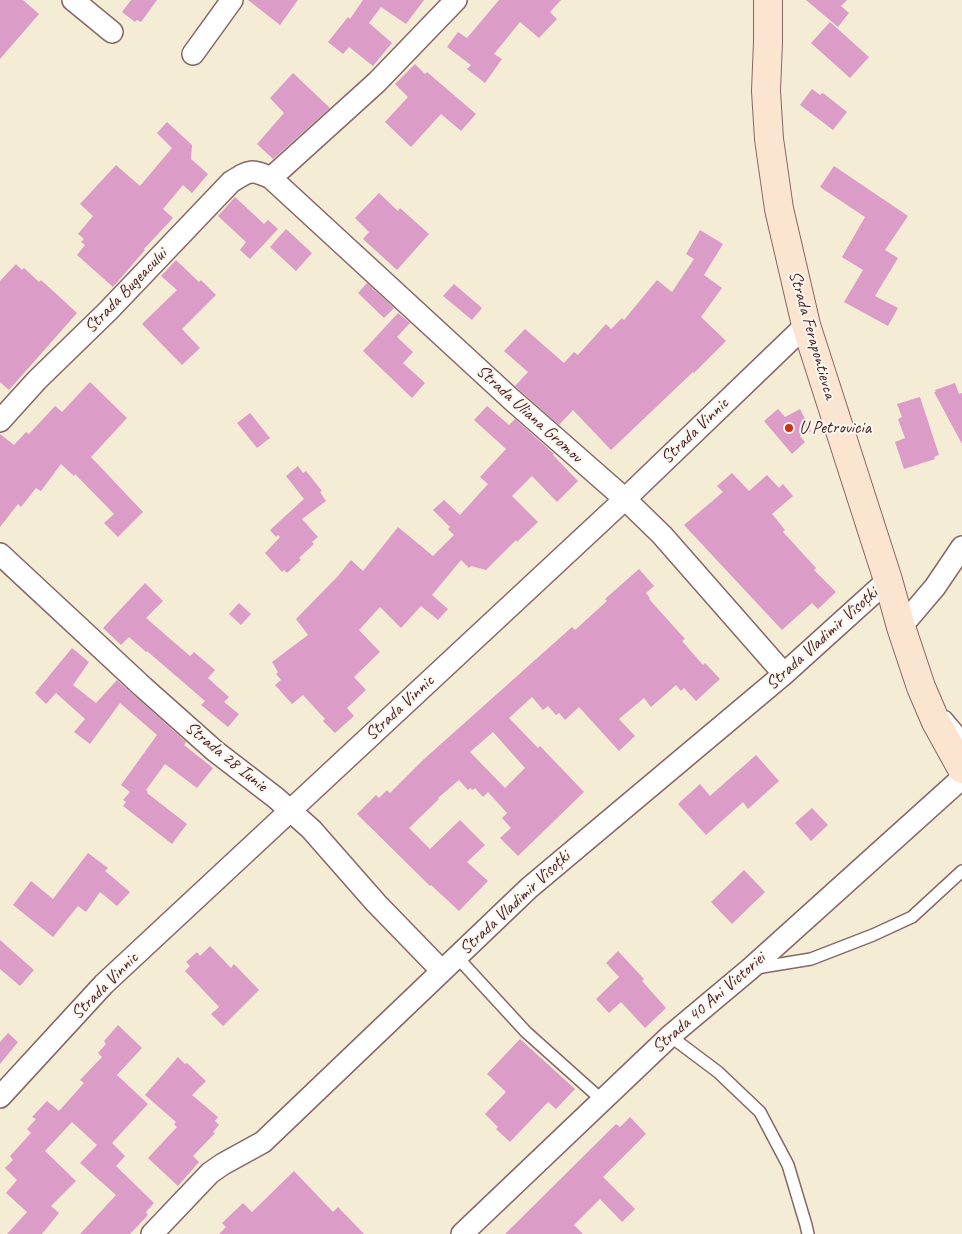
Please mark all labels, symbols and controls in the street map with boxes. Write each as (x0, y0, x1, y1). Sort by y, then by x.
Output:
street label: Strada Bugeacului (80, 244, 172, 338)
street label: Strada Ferapontievca (783, 269, 841, 401)
street label: Strada Uliana Gromov (471, 361, 587, 467)
street label: Strada Vinnic (656, 393, 734, 469)
place label: U Petrovicia (799, 417, 871, 439)
marker: U Petrovicia (783, 422, 795, 434)
street label: Strada Vladimir Vîsoțki (762, 583, 882, 695)
street label: Strada Vinnic (361, 671, 439, 745)
street label: Strada 28 Iunie (180, 717, 272, 797)
street label: Strada Vladimir Vîsoțki (455, 846, 575, 960)
street label: Strada Vinnic (67, 948, 143, 1024)
street label: Strada 40 Ani Victoriei (648, 948, 770, 1058)

